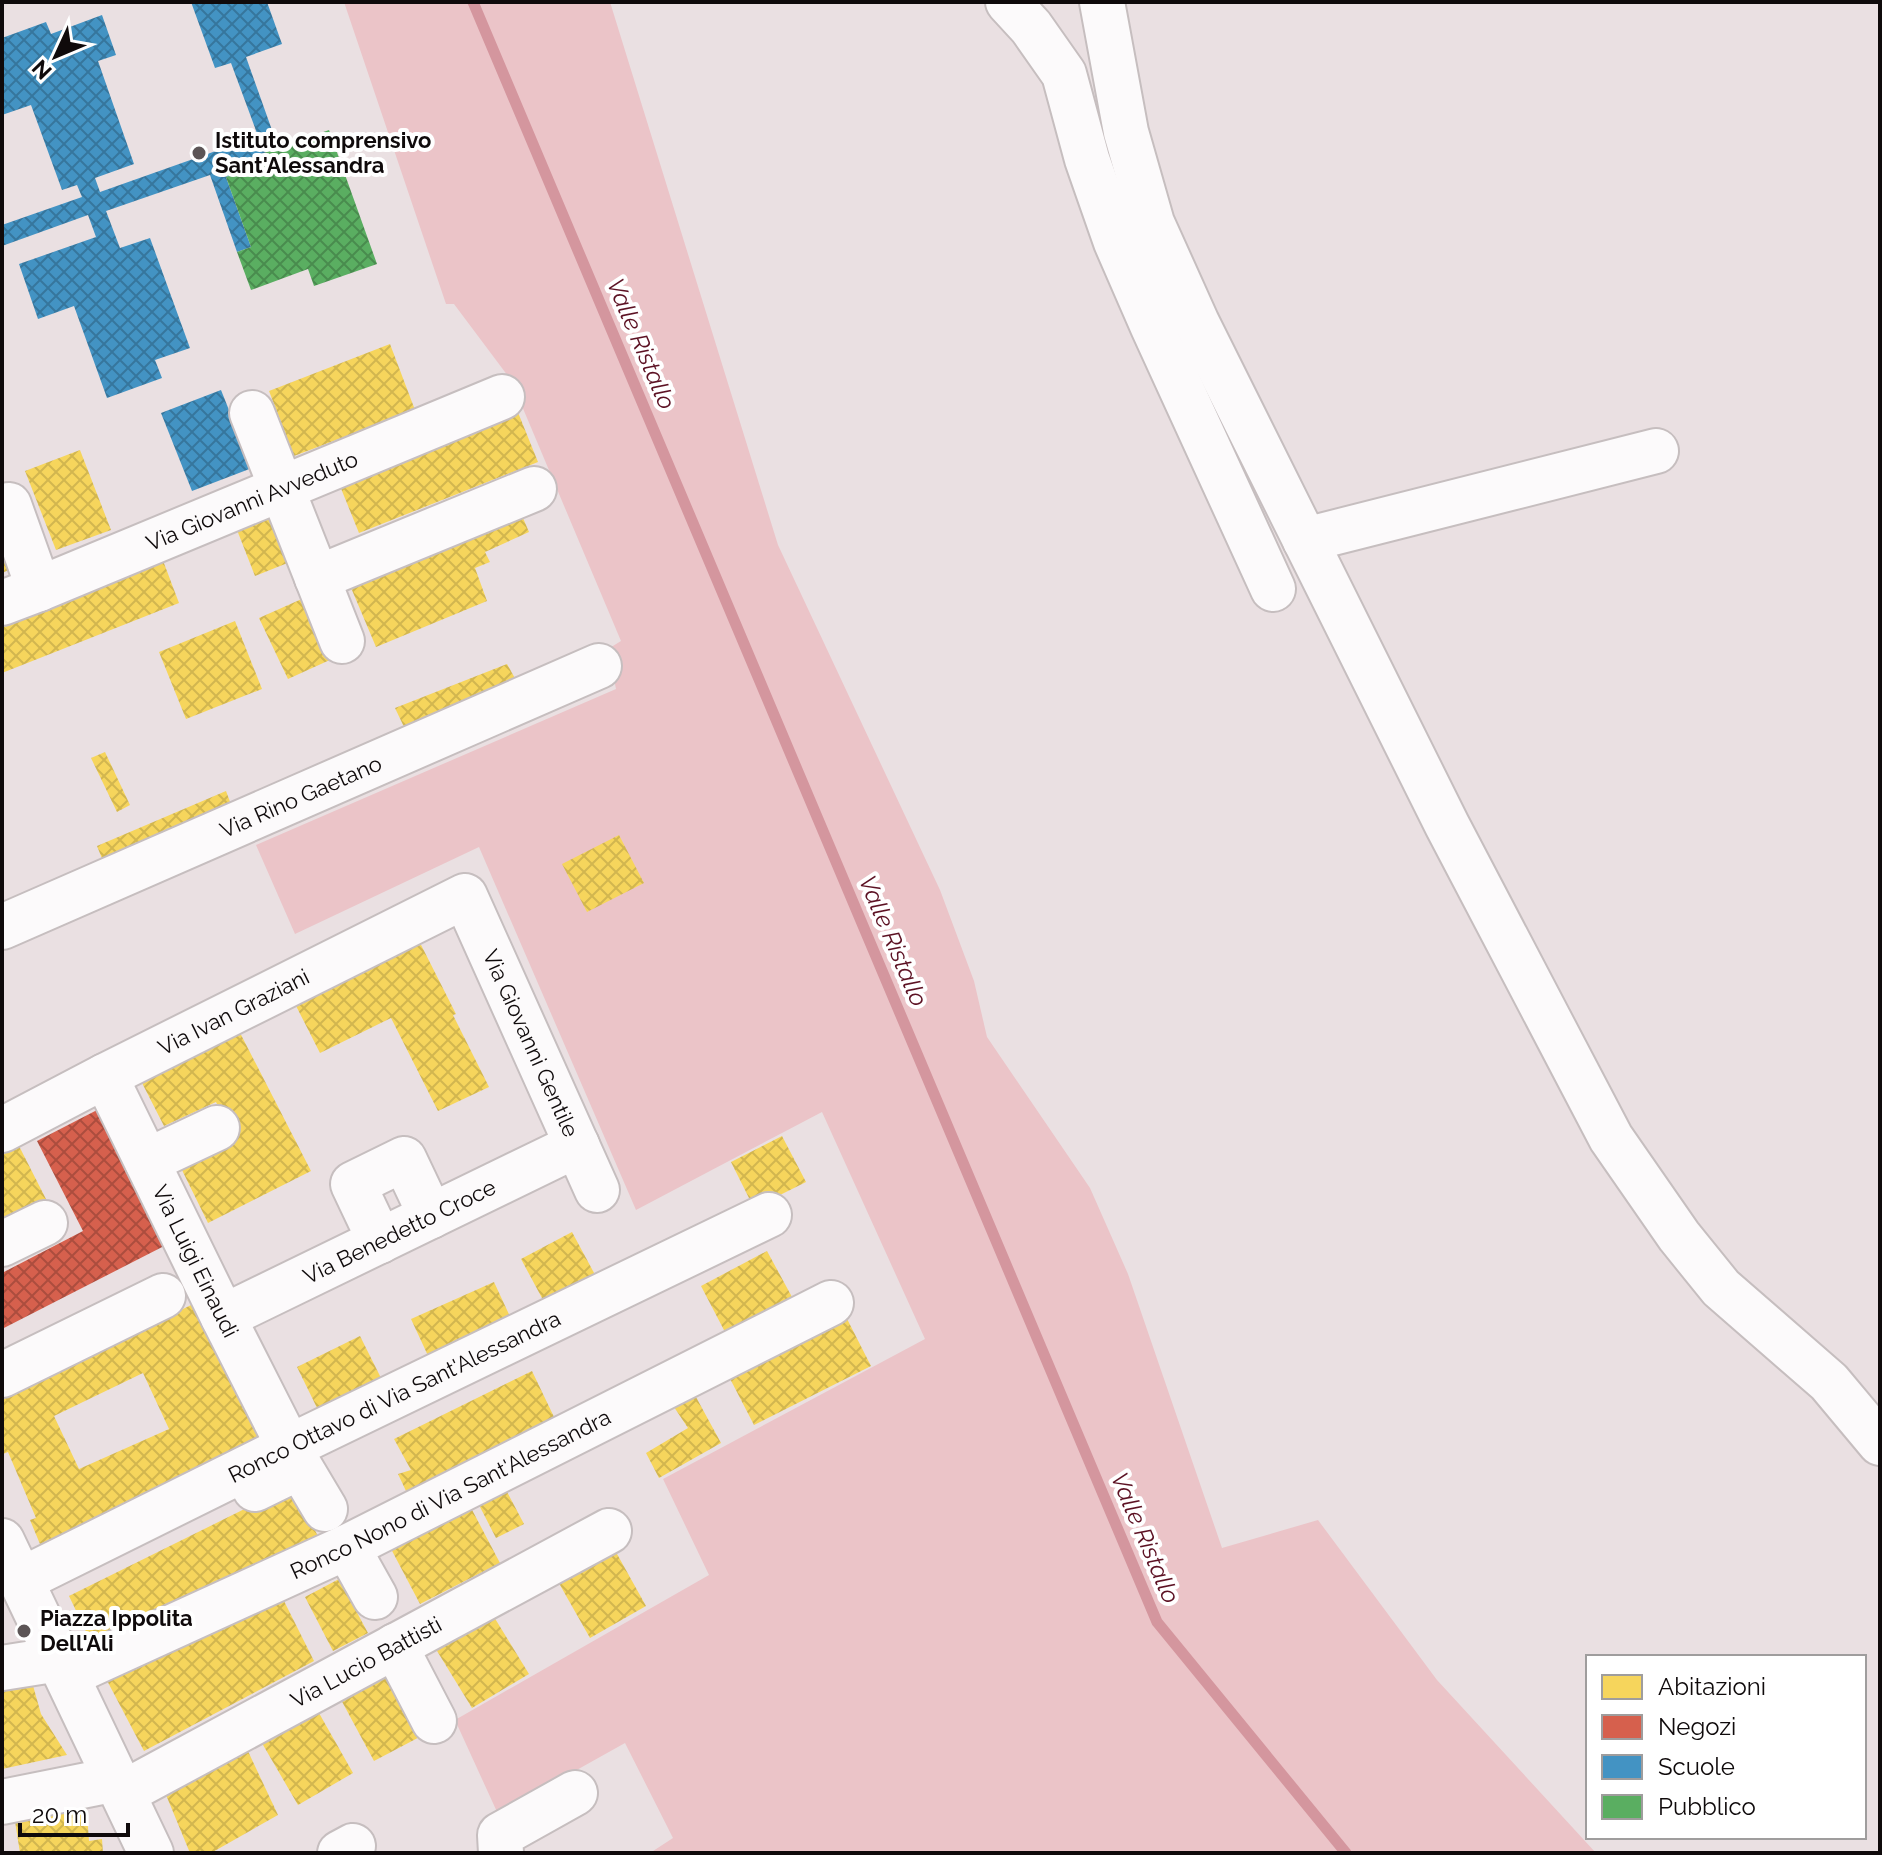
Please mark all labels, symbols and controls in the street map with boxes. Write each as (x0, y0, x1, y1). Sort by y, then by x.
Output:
north arrow (16, 16, 96, 96)
text: N (26, 55, 57, 85)
place label: Istituto comprensivo Sant'Alessandra (215, 127, 431, 178)
marker: Istituto comprensivo Sant'Alessandra (190, 144, 208, 162)
water label: Valle Ristallo (601, 274, 682, 414)
street label: Via Giovanni Avveduto (142, 445, 362, 556)
street label: Via Rino Gaetano (216, 750, 386, 843)
water label: Valle Ristallo (853, 871, 934, 1011)
street label: Via Giovanni Gentile (478, 945, 584, 1141)
street label: Via Ivan Graziani (154, 963, 313, 1060)
street label: Via Benedetto Croce (299, 1174, 500, 1289)
street label: Via Luigi Einaudi (147, 1180, 244, 1342)
street label: Ronco Ottavo di Via Sant'Alessandra (224, 1305, 565, 1488)
street label: Ronco Nono di Via Sant'Alessandra (286, 1403, 615, 1584)
water label: Valle Ristallo (1105, 1468, 1186, 1608)
place label: Piazza Ippolita Dell'Ali (40, 1605, 193, 1656)
street label: Via Lucio Battisti (286, 1611, 446, 1713)
marker: Piazza Ippolita Dell'Ali (15, 1622, 33, 1640)
legend (1586, 1655, 1866, 1839)
text: Abitazioni (1658, 1672, 1766, 1701)
text: Negozi (1658, 1712, 1736, 1741)
text: Scuole (1658, 1752, 1735, 1781)
scale bar (20, 1787, 128, 1837)
text: Pubblico (1658, 1792, 1756, 1821)
text: 20 m (32, 1800, 87, 1829)

